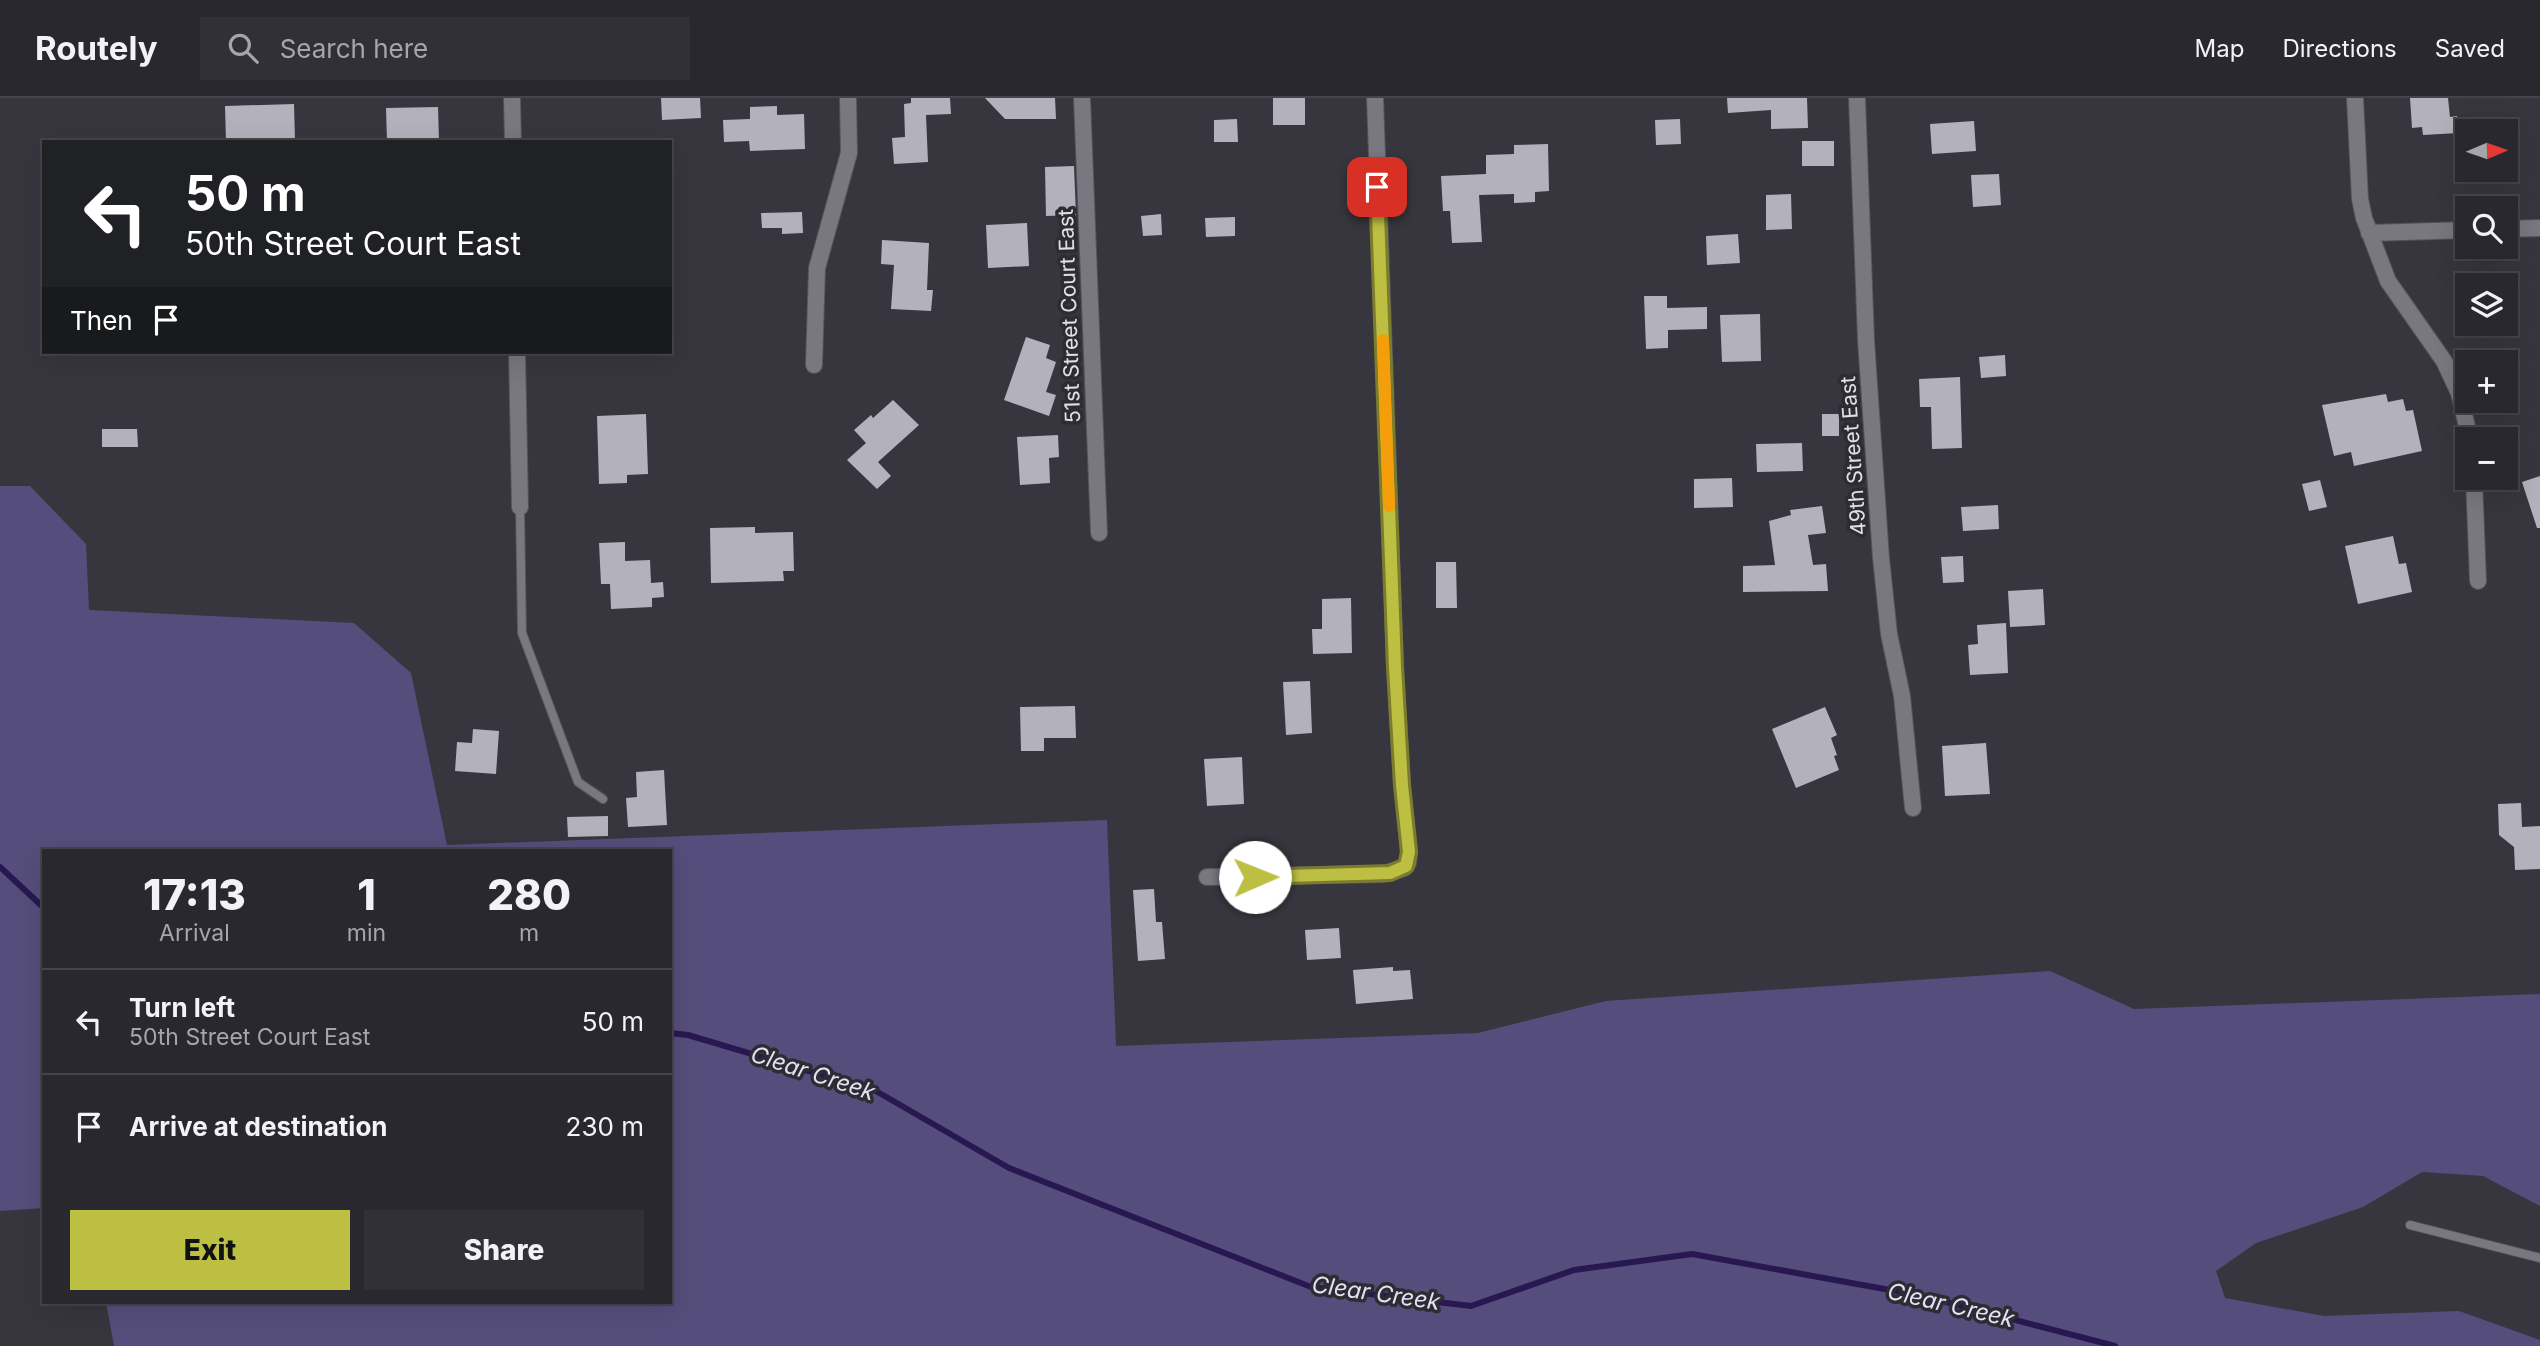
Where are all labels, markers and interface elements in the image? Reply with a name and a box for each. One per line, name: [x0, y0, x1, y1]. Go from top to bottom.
search box: [200, 17, 690, 80]
text: Routely: [35, 28, 158, 68]
icon: search: [224, 29, 262, 67]
text: Search here: [280, 33, 428, 64]
text: Map: [2195, 34, 2244, 63]
text: Directions: [2282, 34, 2397, 63]
text: Saved: [2435, 34, 2505, 63]
north arrow: [2455, 119, 2518, 182]
map controls: [2455, 119, 2518, 490]
pin: [1347, 157, 1407, 217]
text: 50 m: [185, 164, 306, 223]
icon: left: [70, 168, 161, 259]
icon: arrive: [1358, 168, 1396, 206]
button: search: [2455, 196, 2518, 259]
street label: 51st Street Court East: [1053, 208, 1085, 423]
text: 50th Street Court East: [185, 224, 521, 263]
button: layers: [2455, 273, 2518, 336]
icon: arrive: [147, 301, 185, 339]
text: Then: [70, 305, 133, 336]
button: +: [2455, 350, 2518, 413]
street label: 49th Street East: [1835, 375, 1871, 536]
button: −: [2455, 427, 2518, 490]
position arrow: [1218, 840, 1292, 914]
text: 17:13: [143, 869, 246, 920]
text: 1: [357, 869, 376, 920]
text: 280: [487, 869, 571, 920]
text: Arrival: [159, 919, 230, 947]
text: min: [347, 919, 386, 947]
text: m: [519, 919, 539, 947]
text: Turn left: [129, 992, 235, 1023]
icon: left: [70, 1003, 108, 1041]
text: 50 m: [582, 1006, 644, 1037]
text: 50th Street Court East: [129, 1023, 370, 1051]
water label: Clear Creek: [747, 1040, 879, 1106]
icon: arrive: [70, 1108, 108, 1146]
text: Arrive at destination: [129, 1111, 388, 1142]
text: 230 m: [566, 1111, 644, 1142]
button: Exit: [70, 1210, 350, 1290]
button: Share: [364, 1210, 644, 1290]
water label: Clear Creek: [1310, 1270, 1442, 1316]
water label: Clear Creek: [1885, 1277, 2017, 1333]

